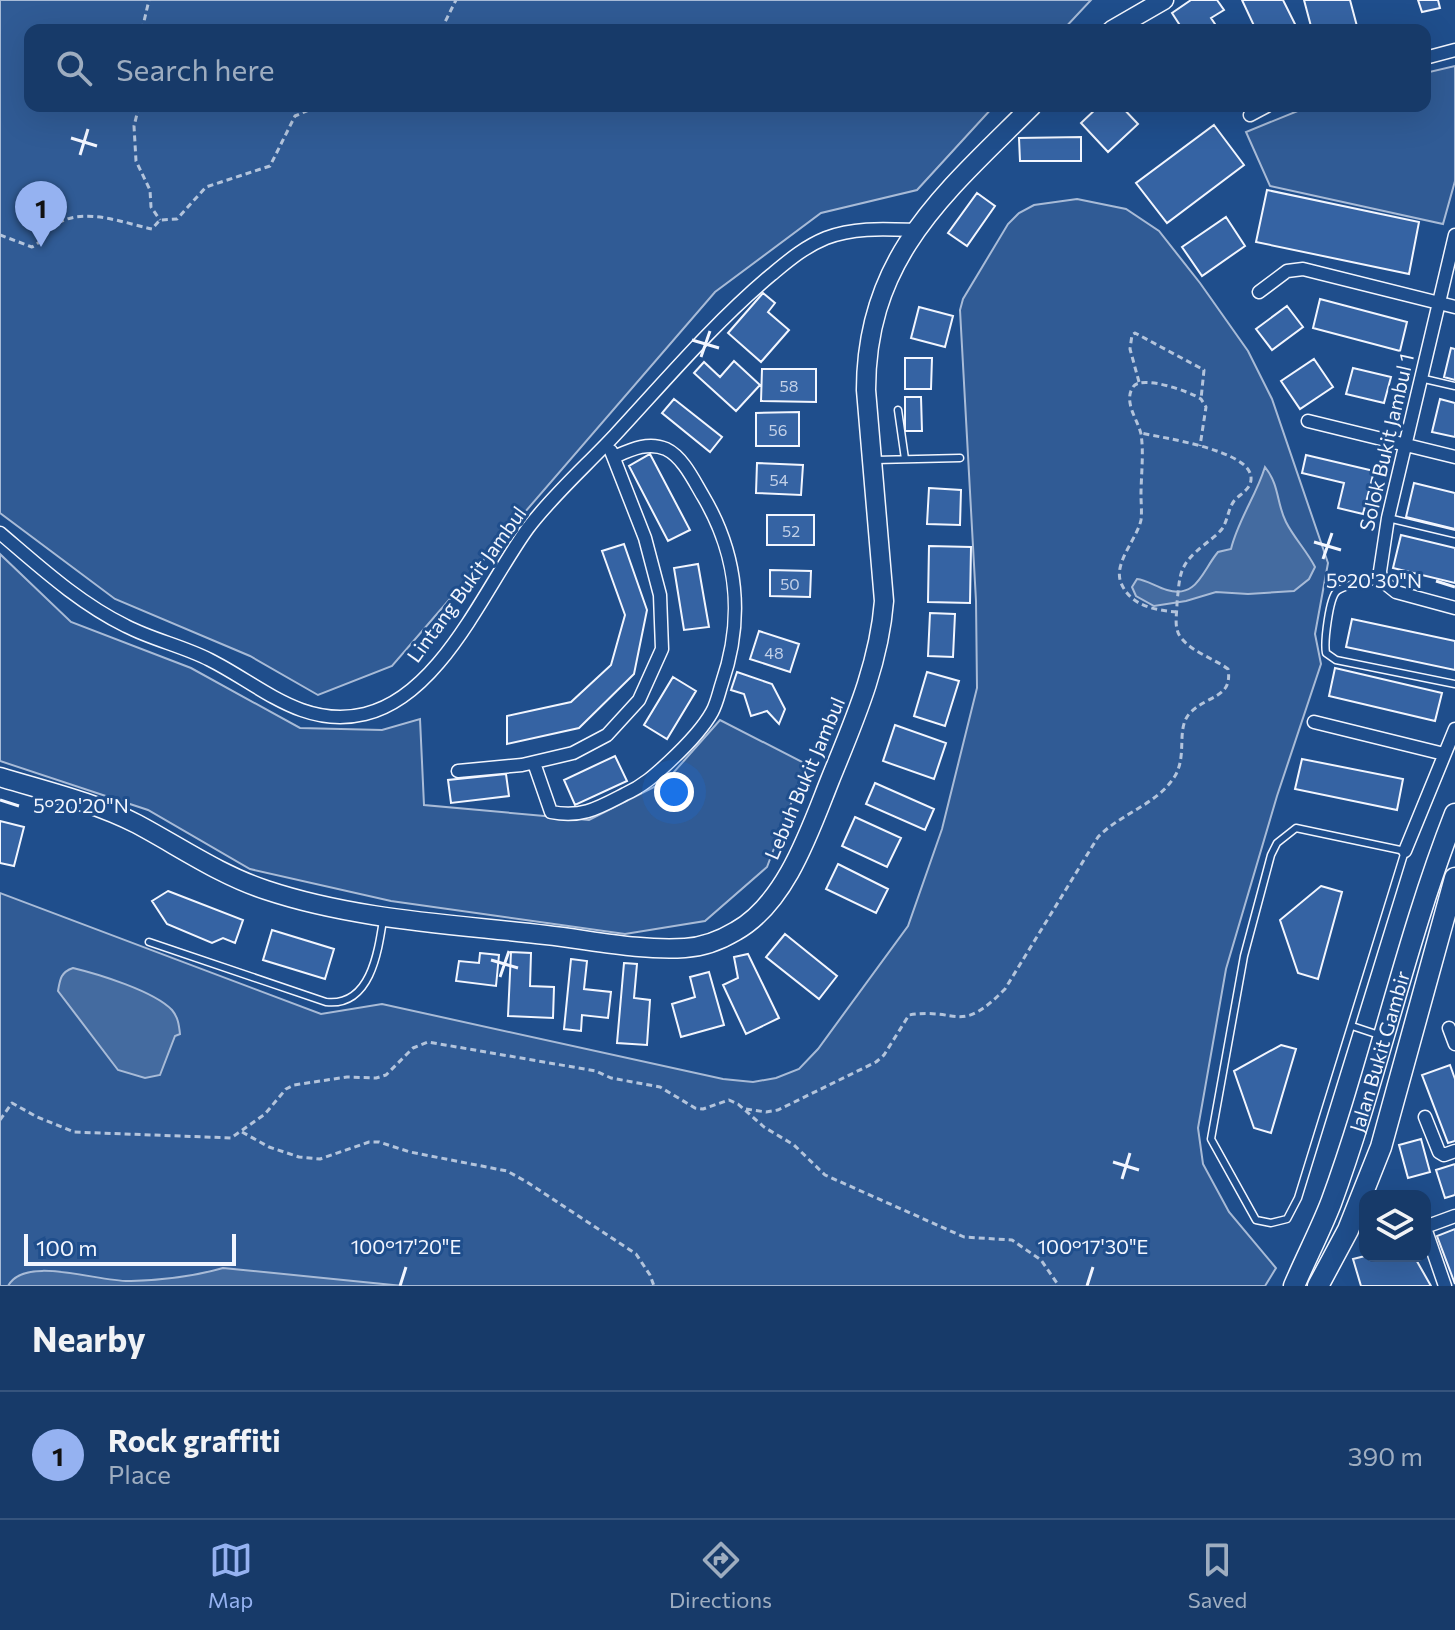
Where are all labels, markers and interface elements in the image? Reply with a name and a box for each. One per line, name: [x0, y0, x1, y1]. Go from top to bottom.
search box: [24, 24, 1431, 112]
icon: search: [52, 46, 96, 90]
text: Search here: [116, 50, 275, 87]
pin: 1: [15, 181, 67, 247]
street label: Solok Bukit Jambul 1: [1354, 351, 1418, 533]
house number: 58: [780, 376, 798, 395]
house number: 56: [769, 420, 787, 439]
house number: 54: [770, 470, 789, 489]
street label: Lintang Bukit Jambul: [401, 501, 531, 667]
house number: 52: [782, 521, 800, 540]
text: 5°20'30"N: [1326, 568, 1422, 592]
house number: 50: [780, 574, 800, 593]
house number: 48: [764, 643, 784, 662]
street label: Lebuh Bukit Jambul: [759, 693, 849, 863]
your location: [654, 772, 694, 812]
text: 5°20'20"N: [33, 793, 129, 817]
street label: Jalan Bukit Gambir: [1344, 968, 1414, 1135]
map controls: [1359, 1190, 1431, 1262]
button: layers: [1359, 1190, 1431, 1262]
scale bar: [24, 1230, 236, 1266]
text: 100 m: [36, 1234, 98, 1261]
text: 100°17'20"E: [351, 1234, 461, 1258]
text: 100°17'30"E: [1038, 1234, 1148, 1258]
text: Nearby: [32, 1317, 146, 1359]
text: Rock graffiti: [108, 1421, 281, 1458]
text: 1: [52, 1440, 64, 1471]
text: 390 m: [1348, 1440, 1423, 1471]
text: Place: [108, 1458, 171, 1489]
tab: Map: [208, 1538, 253, 1613]
tab: Directions: [669, 1538, 772, 1613]
tab: Saved: [1188, 1538, 1247, 1613]

